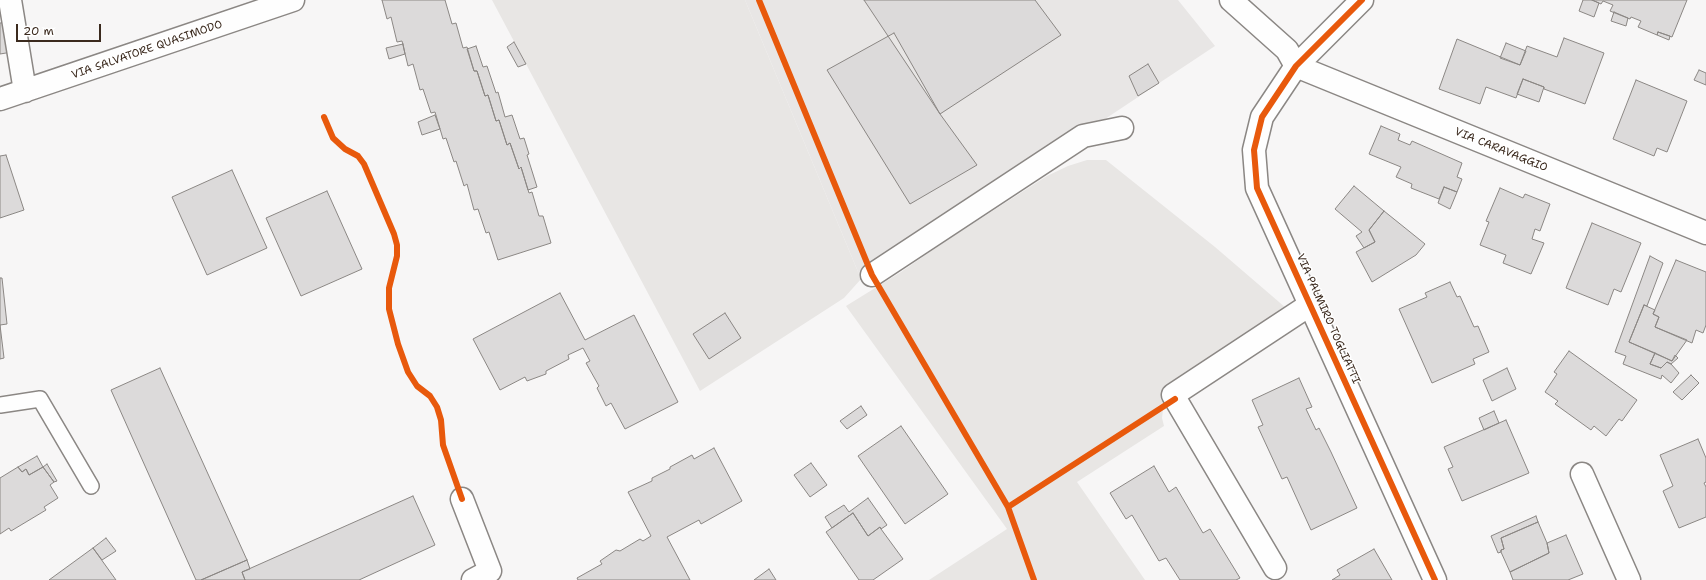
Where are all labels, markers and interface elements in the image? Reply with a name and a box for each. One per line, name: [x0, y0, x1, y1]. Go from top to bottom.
scale bar: [18, 16, 103, 42]
street label: VIA SALVATORE QUASIMODO: [70, 18, 224, 82]
text: 20 m: [23, 23, 54, 39]
street label: VIA CARAVAGGIO: [1453, 125, 1549, 175]
street label: VIA PALMIRO TOGLIATTI: [1293, 252, 1363, 386]

